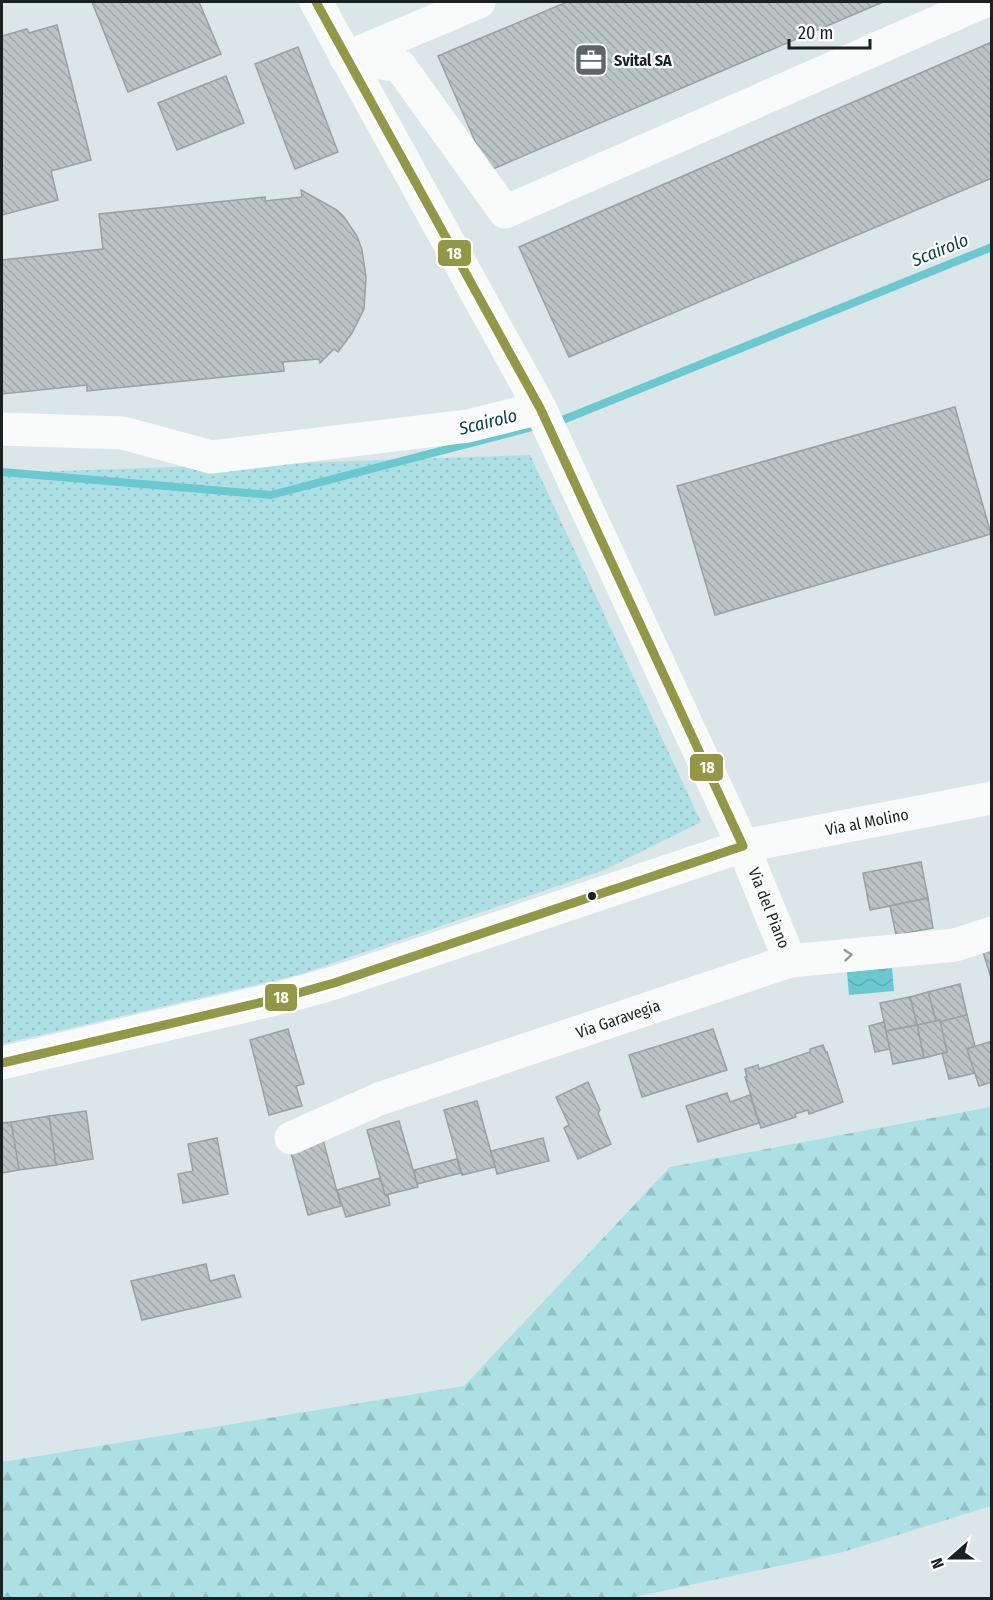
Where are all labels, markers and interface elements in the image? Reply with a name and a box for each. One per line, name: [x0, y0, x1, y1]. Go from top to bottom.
scale bar: [789, 12, 870, 50]
text: 20 m: [798, 22, 833, 44]
office icon: Svital SA: [573, 42, 609, 78]
place label: Svital SA: [614, 51, 672, 70]
water label: Scairolo: [907, 229, 972, 272]
line badge: 18: [437, 239, 472, 267]
text: 18: [446, 244, 462, 263]
water label: Scairolo: [456, 404, 519, 440]
line badge: 18: [689, 753, 724, 782]
text: 18: [699, 758, 715, 777]
street label: Via al Molino: [824, 805, 910, 839]
street label: Via del Piano: [744, 865, 794, 951]
unlabelled marker: [586, 890, 598, 902]
one-way arrow: [843, 949, 853, 962]
line badge: 18: [264, 983, 298, 1012]
text: 18: [273, 988, 289, 1007]
street label: Via Garavegia: [573, 996, 663, 1042]
north arrow: [921, 1528, 981, 1588]
text: N: [927, 1555, 948, 1571]

